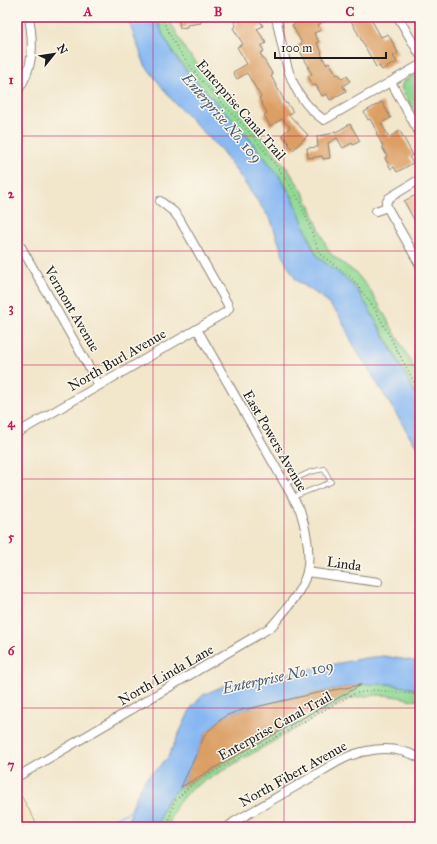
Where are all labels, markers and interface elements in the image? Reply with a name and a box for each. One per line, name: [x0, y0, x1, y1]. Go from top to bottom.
text: A: [83, 4, 93, 20]
text: B: [214, 4, 223, 20]
text: C: [346, 4, 355, 20]
north arrow: [34, 34, 74, 74]
scale bar: [275, 34, 386, 60]
text: 100 m: [281, 41, 312, 55]
text: N: [54, 42, 71, 57]
street label: Enterprise Canal Trail: [193, 56, 289, 164]
water label: Enterprise No. 109: [177, 69, 266, 167]
text: 1: [8, 72, 14, 88]
text: 2: [8, 186, 15, 202]
street label: Vermont Avenue: [40, 262, 103, 355]
text: 3: [8, 300, 14, 316]
street label: North Burl Avenue: [65, 325, 169, 395]
street label: East Powers Avenue: [239, 387, 311, 495]
text: 4: [7, 415, 15, 431]
text: 5: [8, 529, 15, 545]
street label: Linda: [326, 553, 362, 575]
street label: North Linda Lane: [115, 641, 217, 709]
text: 6: [8, 643, 16, 659]
water label: Enterprise No. 109: [220, 656, 336, 699]
street label: Enterprise Canal Trail: [215, 688, 335, 764]
street label: North Fibert Avenue: [236, 737, 350, 811]
text: 7: [8, 757, 15, 773]

